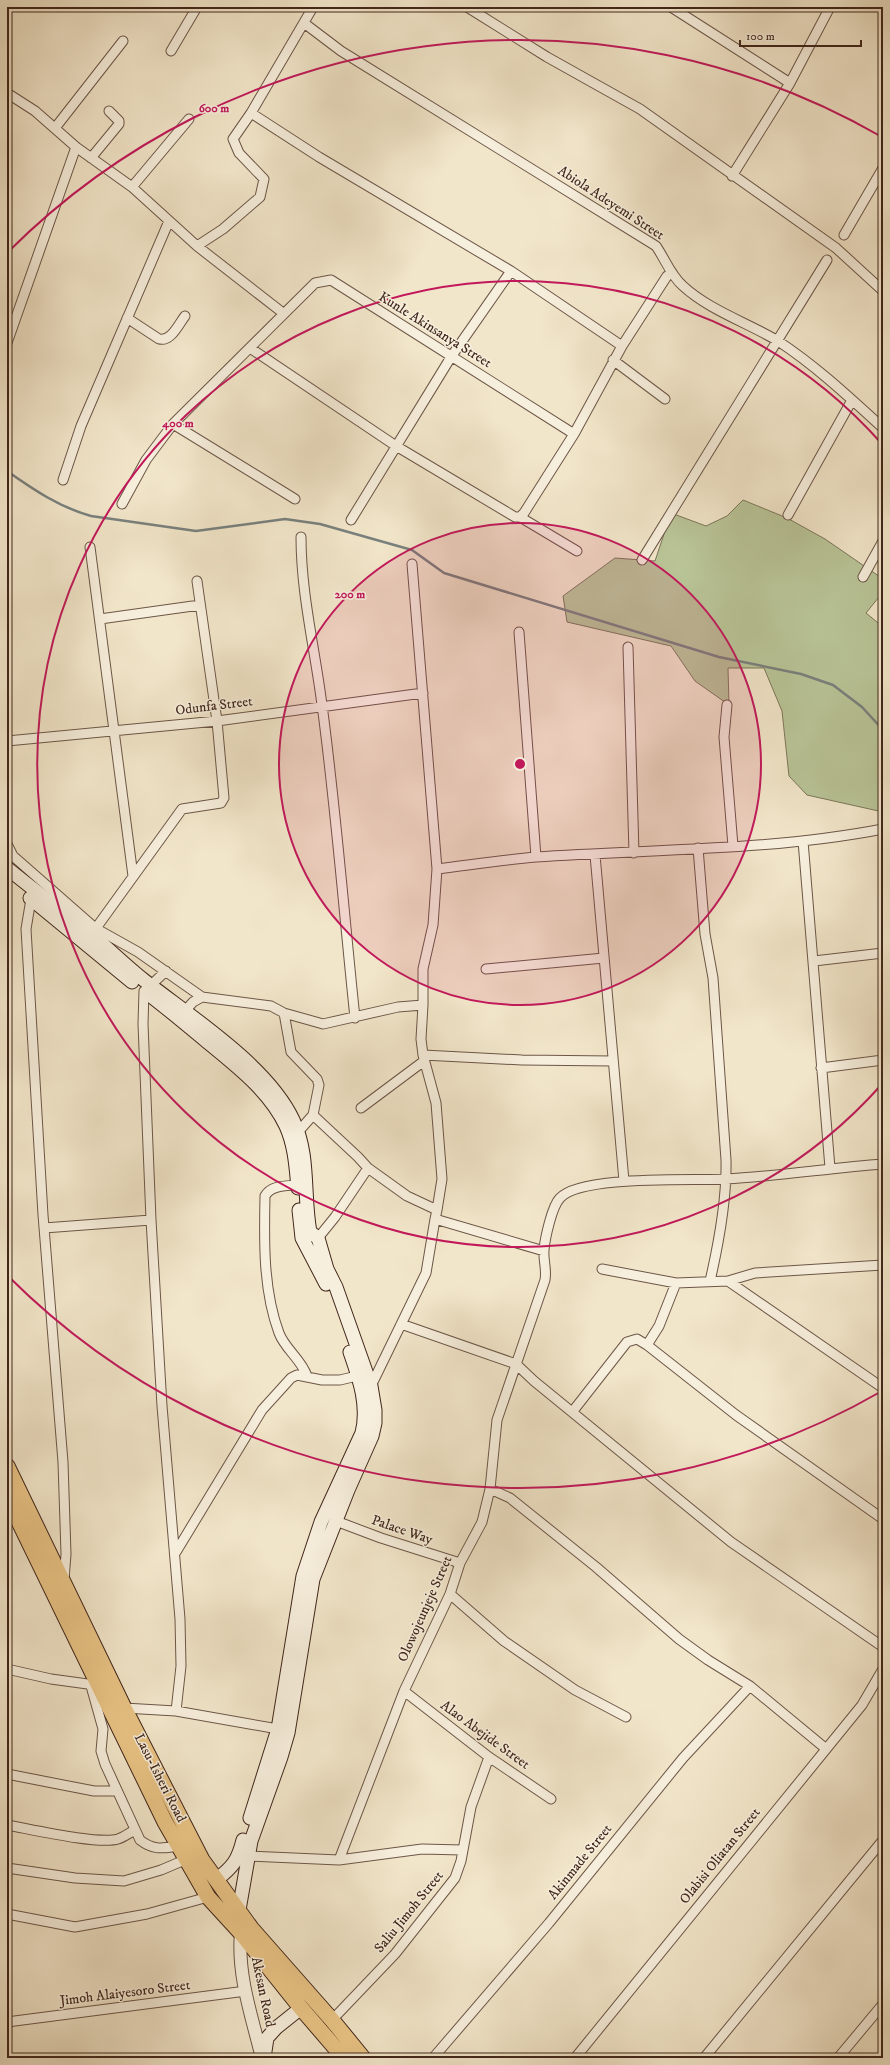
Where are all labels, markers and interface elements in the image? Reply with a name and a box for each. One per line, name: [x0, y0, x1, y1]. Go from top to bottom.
scale bar: [740, 22, 861, 48]
text: 100 m: [746, 29, 775, 44]
text: 600 m: [199, 101, 229, 116]
street label: Abiola Adeyemi Street: [554, 162, 668, 244]
street label: Kunle Akinsanya Street: [375, 288, 495, 372]
text: 400 m: [161, 416, 194, 431]
text: 200 m: [335, 587, 365, 602]
street label: Odunfa Street: [174, 692, 254, 720]
centre of rings: [513, 757, 527, 771]
street label: Palace Way: [369, 1511, 435, 1549]
street label: Olowojeunjeje Street: [394, 1553, 457, 1665]
street label: Alao Abejide Street: [437, 1697, 534, 1774]
street label: Lasu-Isheri Road: [130, 1730, 190, 1826]
street label: Olabisi Oliatan Street: [676, 1804, 765, 1908]
street label: Akinmade Street: [544, 1820, 616, 1903]
street label: Saliu Jimoh Street: [370, 1867, 448, 1957]
street label: Akesan Road: [247, 1955, 279, 2029]
street label: Jimoh Alaiyesoro Street: [57, 1976, 192, 2010]

